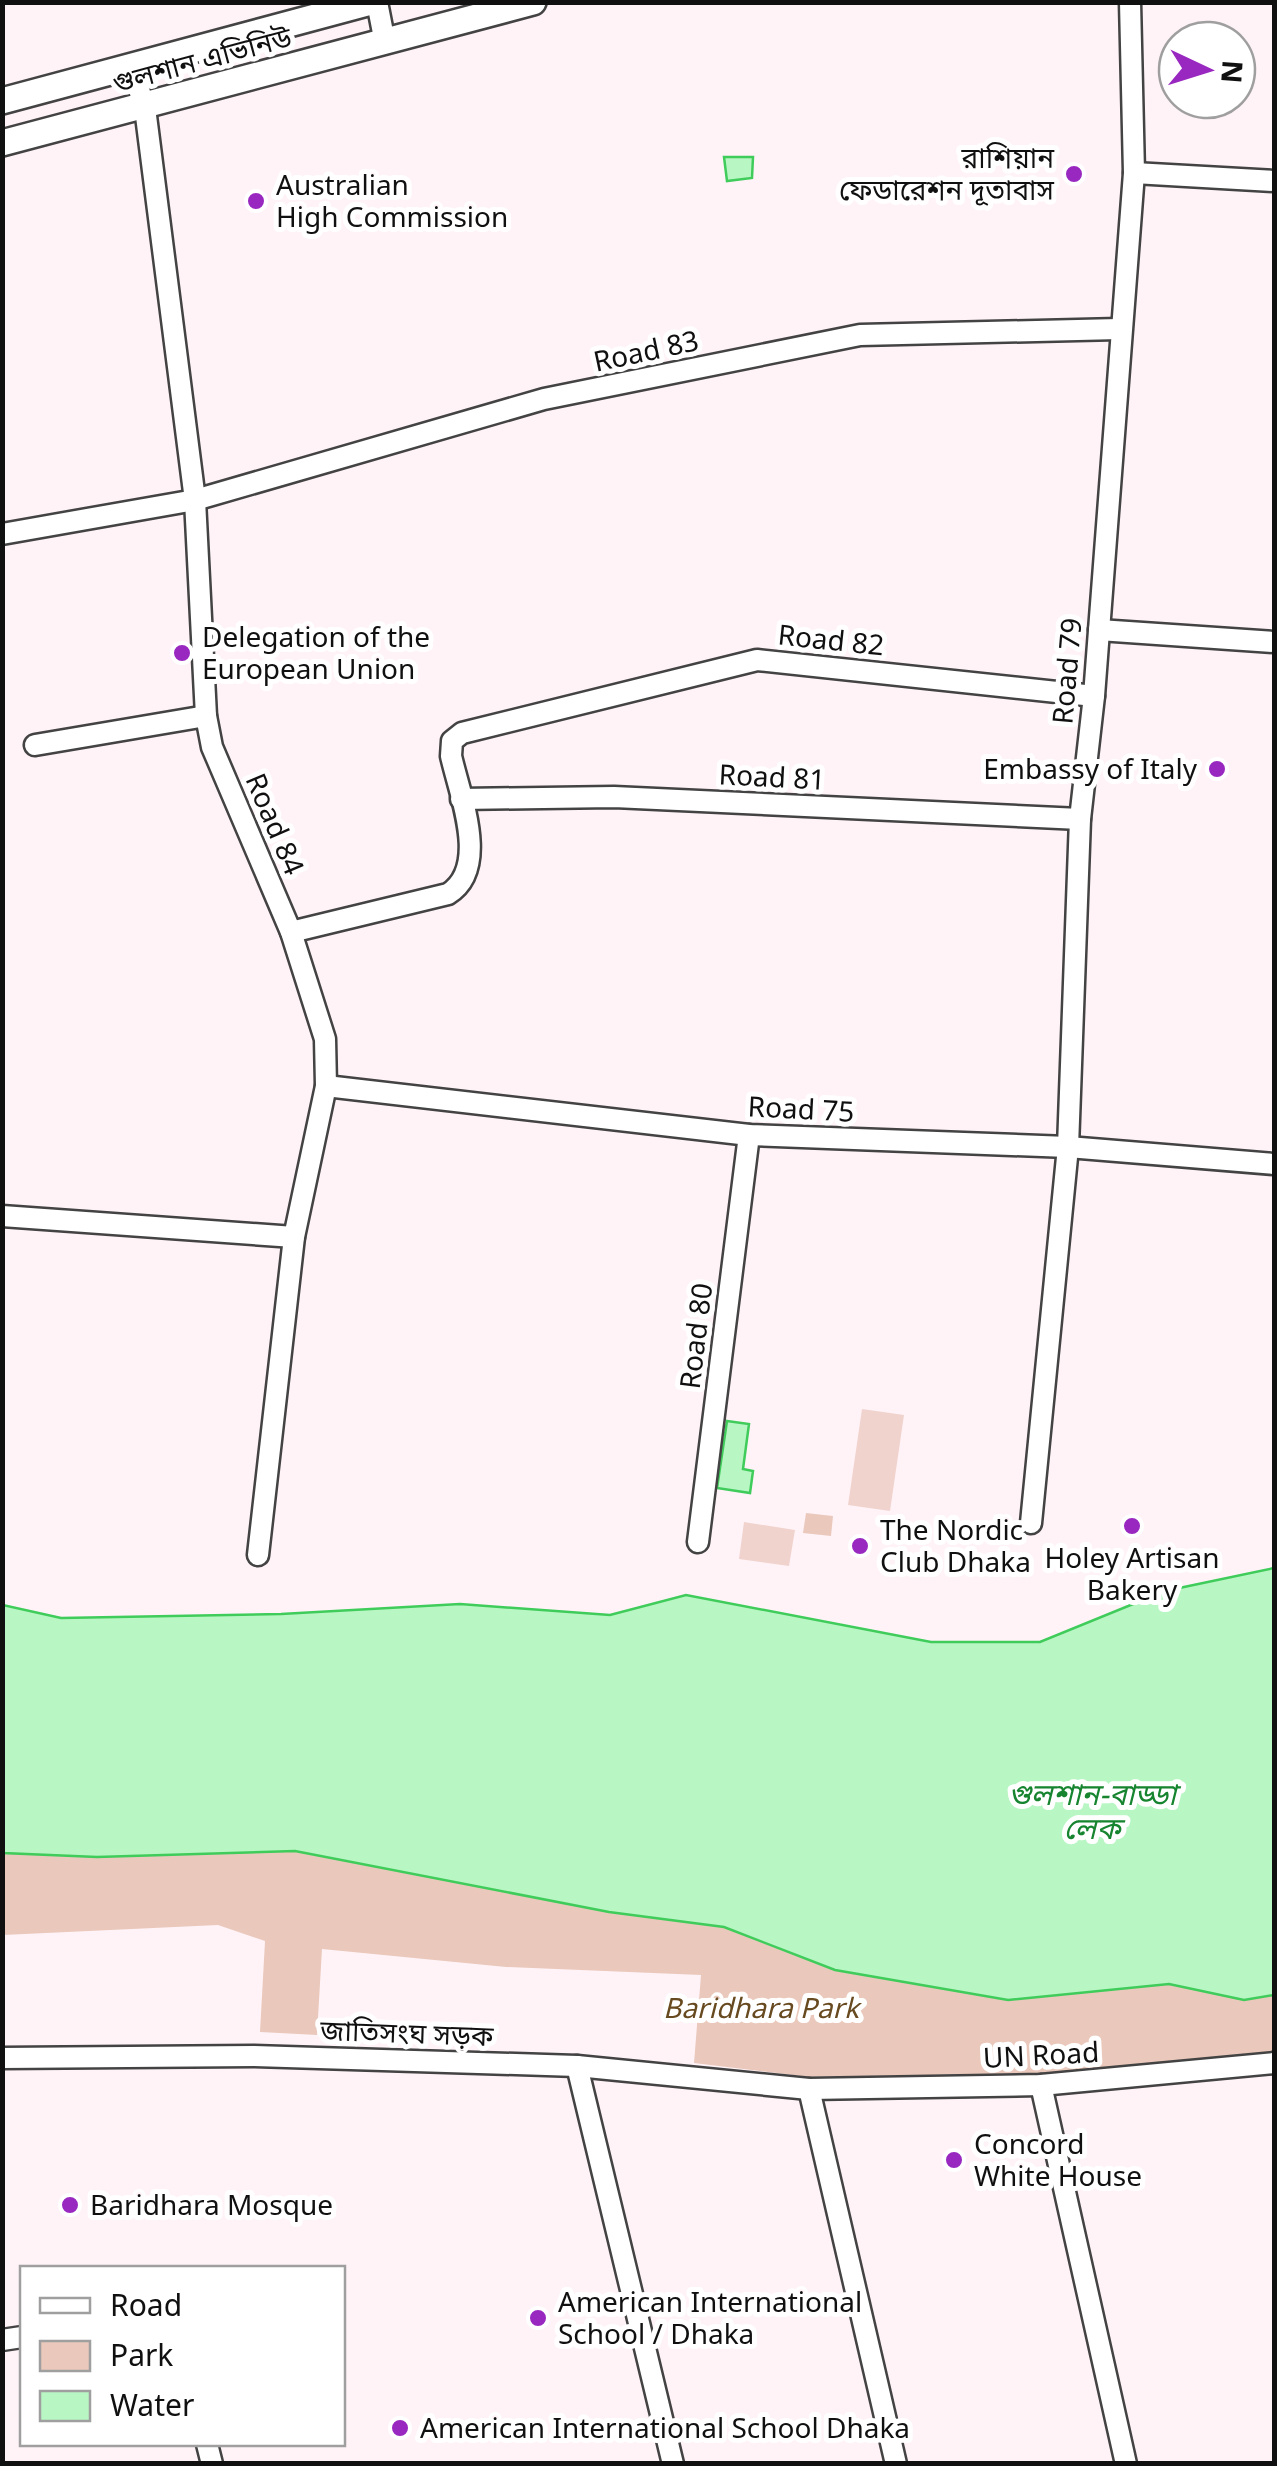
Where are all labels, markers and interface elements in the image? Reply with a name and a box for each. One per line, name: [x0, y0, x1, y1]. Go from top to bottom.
street label: গুলশান এভিনিউ: [109, 20, 297, 104]
north arrow: [1157, 20, 1257, 120]
text: N: [1210, 59, 1249, 84]
place label: রাশিয়ান ফেডারেশন দূতাবাস: [839, 142, 1055, 211]
marker: রাশিয়ান ফেডারেশন দূতাবাস: [1063, 163, 1085, 185]
place label: Australian High Commission: [276, 169, 508, 238]
marker: Australian High Commission: [245, 190, 267, 212]
street label: Road 83: [591, 324, 703, 383]
street label: Road 79: [1046, 617, 1093, 726]
street label: Road 82: [776, 619, 886, 666]
place label: Delegation of the European Union: [202, 621, 430, 690]
marker: Delegation of the European Union: [171, 642, 193, 664]
place label: Embassy of Italy: [983, 753, 1198, 790]
street label: Road 81: [718, 758, 826, 801]
marker: Embassy of Italy: [1206, 758, 1228, 780]
street label: Road 84: [235, 769, 311, 881]
street label: Road 75: [747, 1090, 855, 1133]
street label: Road 80: [674, 1281, 723, 1391]
place label: The Nordic Club Dhaka: [880, 1514, 1031, 1583]
marker: Holey Artisan Bakery: [1121, 1515, 1143, 1537]
marker: The Nordic Club Dhaka: [849, 1535, 871, 1557]
place label: Holey Artisan Bakery: [1045, 1542, 1219, 1611]
water label: গুলশান-বাড্ডা লেক: [1008, 1777, 1181, 1851]
park label: Baridhara Park: [663, 1992, 863, 2029]
street label: জাতিসংঘ সড়ক: [319, 2014, 494, 2057]
street label: UN Road: [982, 2036, 1100, 2079]
place label: Concord White House: [974, 2128, 1142, 2197]
marker: Concord White House: [943, 2149, 965, 2171]
place label: Baridhara Mosque: [90, 2189, 333, 2226]
marker: Baridhara Mosque: [59, 2194, 81, 2216]
legend: [20, 2266, 345, 2446]
place label: American International School / Dhaka: [558, 2286, 862, 2355]
text: Road: [110, 2288, 182, 2328]
marker: American International School / Dhaka: [527, 2307, 549, 2329]
text: Park: [110, 2338, 173, 2378]
text: Water: [110, 2388, 194, 2428]
place label: American International School Dhaka: [420, 2412, 910, 2449]
marker: American International School Dhaka: [389, 2417, 411, 2439]

